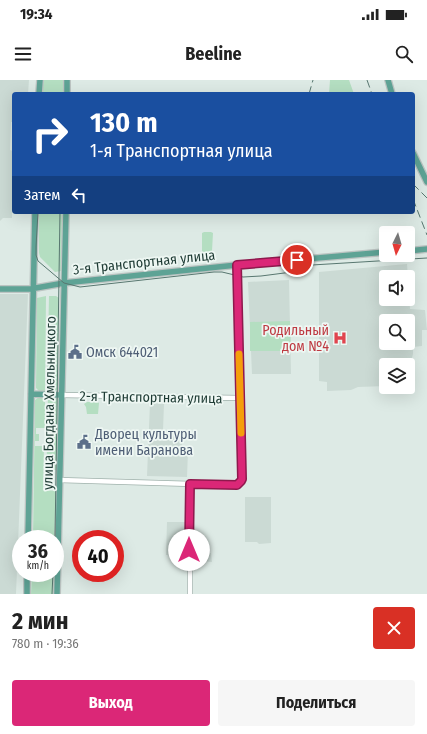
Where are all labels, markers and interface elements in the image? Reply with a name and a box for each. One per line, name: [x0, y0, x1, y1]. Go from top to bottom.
text: 19:34: [20, 5, 53, 23]
icon: menu: [12, 43, 34, 65]
text: Beeline: [185, 43, 242, 65]
icon: search: [393, 43, 415, 65]
text: 130 m: [90, 106, 158, 139]
icon: right: [24, 108, 76, 160]
text: 1-я Транспортная улица: [90, 140, 273, 162]
icon: left: [68, 184, 90, 206]
text: Затем: [24, 186, 60, 204]
north arrow: [379, 226, 415, 262]
map controls: [379, 226, 415, 394]
pin: [280, 243, 314, 277]
street label: 3-я Транспортная улица: [72, 247, 216, 278]
icon: arrive: [286, 249, 308, 271]
button: sound: [379, 270, 415, 306]
button: search: [379, 314, 415, 350]
street label: улица Богдана Хмельницкого: [39, 316, 60, 490]
place label: Родильный дом №4: [262, 322, 329, 355]
hospital icon: Родильный дом №4: [332, 330, 348, 346]
public building icon: Омск 644021: [67, 344, 83, 360]
place label: Омск 644021: [86, 344, 158, 361]
button: layers: [379, 358, 415, 394]
street label: 2-я Транспортная улица: [79, 388, 223, 407]
place label: Дворец культуры имени Баранова: [94, 426, 197, 459]
public building icon: Дворец культуры имени Баранова: [76, 434, 92, 450]
position arrow: [168, 529, 210, 571]
speed limit sign: 40: [72, 530, 124, 582]
text: 36: [28, 539, 48, 563]
text: km/h: [27, 560, 49, 572]
text: 2 мин: [12, 607, 68, 635]
button: close: [373, 607, 415, 649]
text: 780 m · 19:36: [12, 636, 79, 651]
button: Выход: [12, 680, 210, 726]
button: Поделиться: [218, 680, 415, 726]

